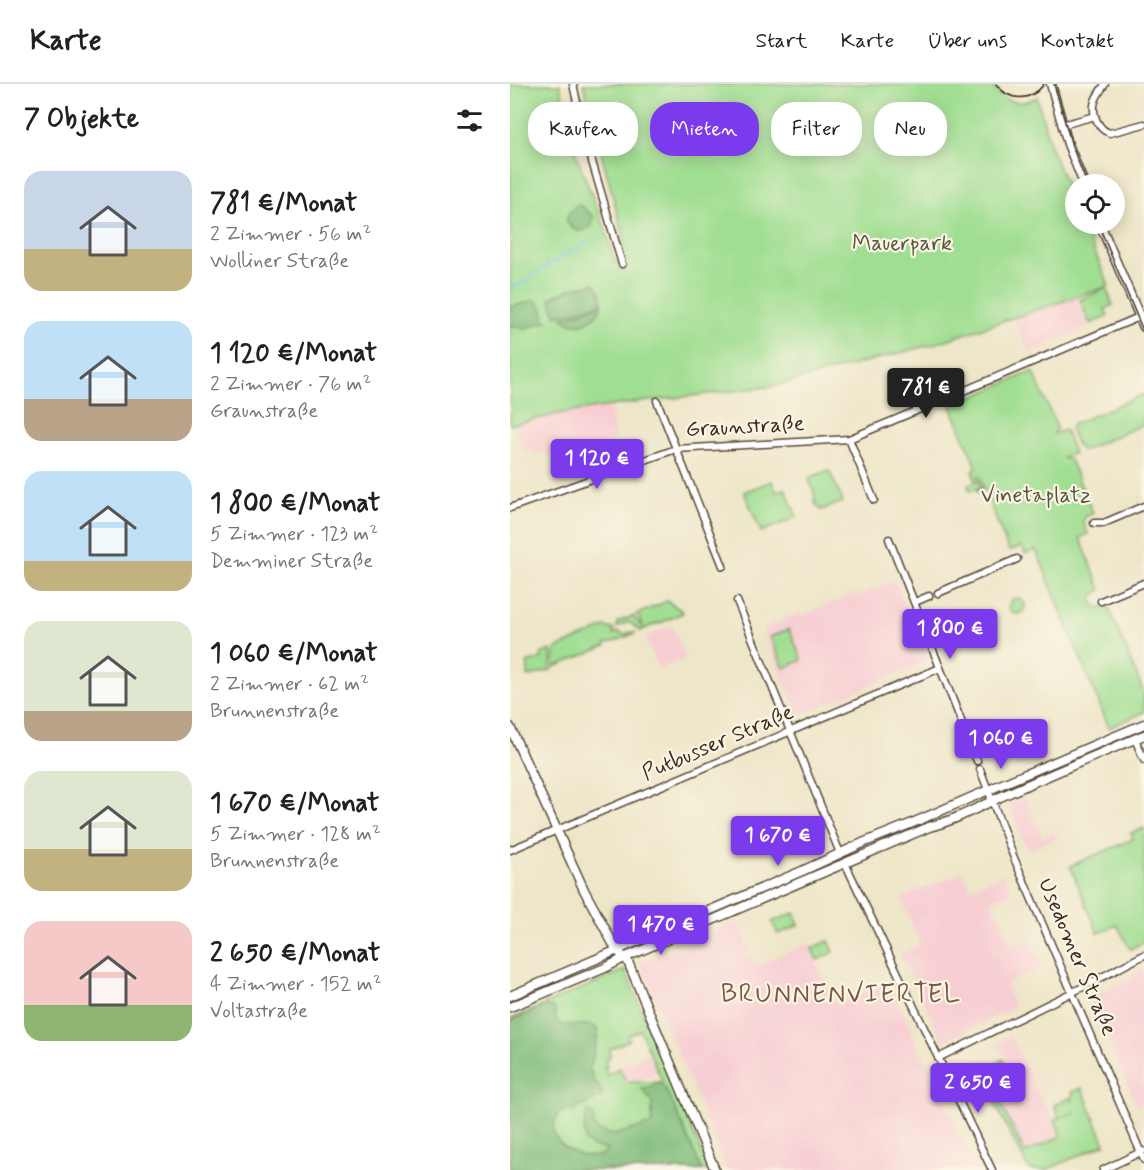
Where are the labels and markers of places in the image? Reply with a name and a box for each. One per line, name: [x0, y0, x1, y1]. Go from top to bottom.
pin: 781 €: [884, 368, 968, 419]
pin: 1 120 €: [542, 439, 652, 490]
pin: 1 800 €: [895, 609, 1005, 660]
pin: 1 060 €: [946, 719, 1056, 770]
pin: 1 670 €: [723, 816, 833, 867]
pin: 1 470 €: [606, 905, 716, 956]
pin: 2 650 €: [923, 1063, 1033, 1114]

